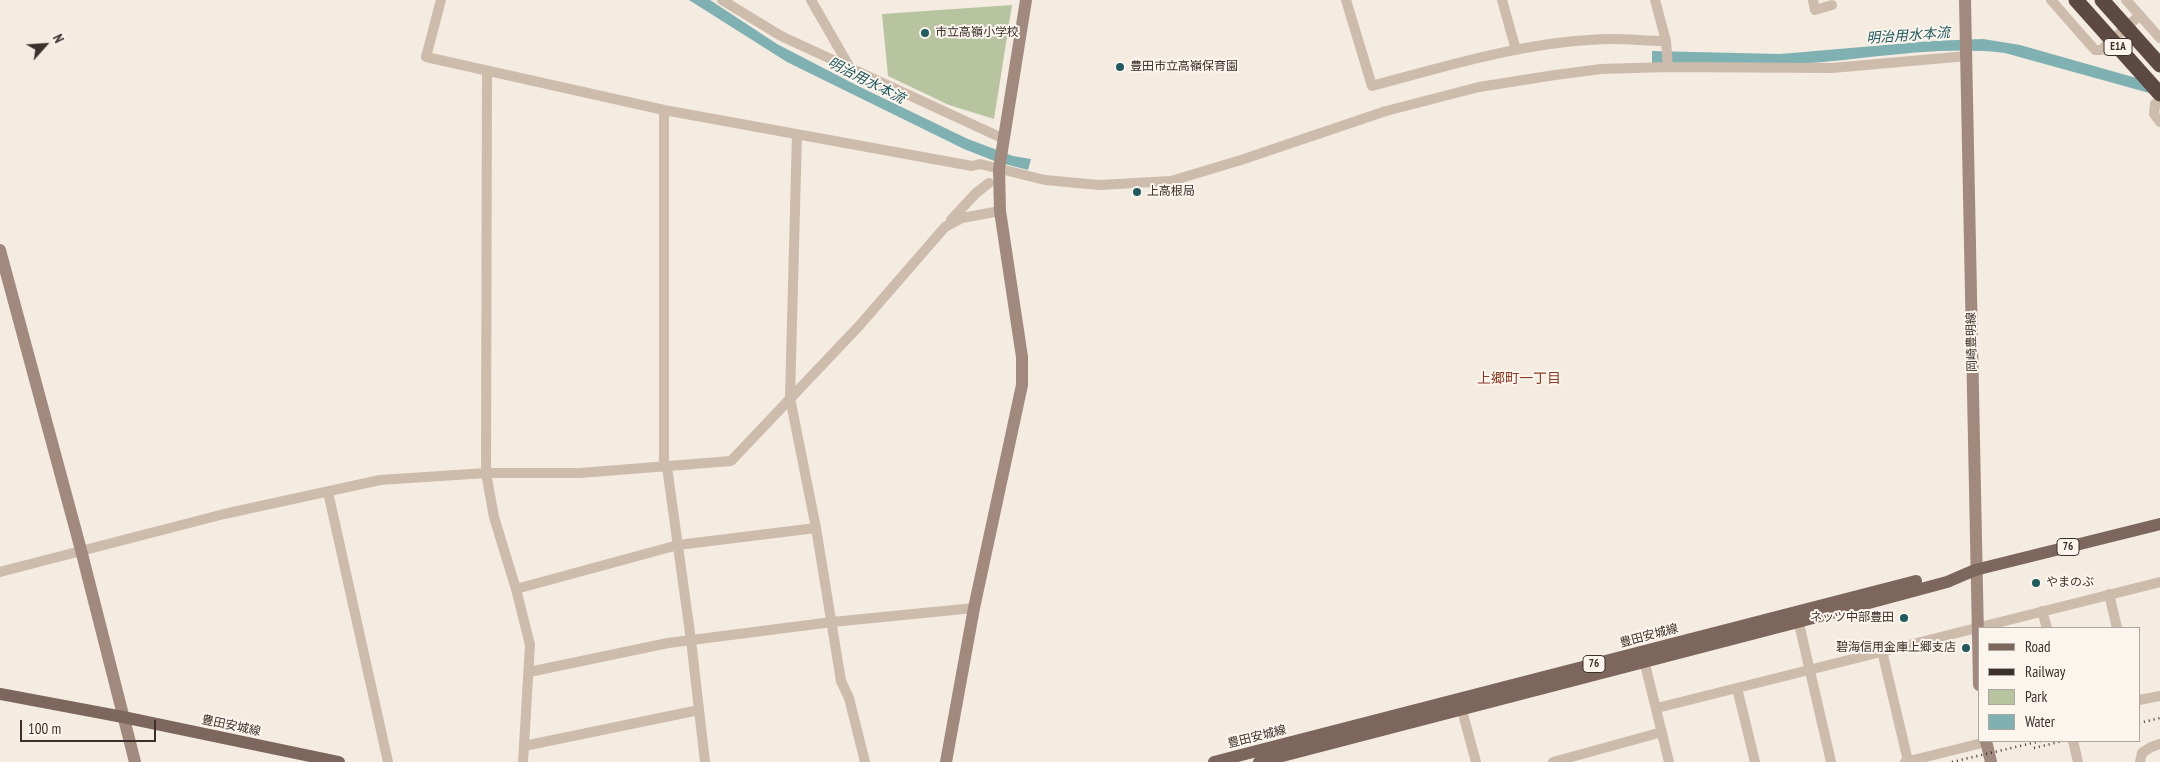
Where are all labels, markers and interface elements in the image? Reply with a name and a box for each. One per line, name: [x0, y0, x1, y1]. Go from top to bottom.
north arrow: [20, 20, 70, 70]
water label: 明治用水本流: [1866, 25, 1950, 47]
place label: 市立高嶺小学校: [935, 26, 1019, 40]
marker: 市立高嶺小学校: [919, 27, 931, 39]
text: N: [49, 31, 68, 46]
road number: E1A: [2104, 38, 2132, 56]
water label: 明治用水本流: [825, 54, 907, 108]
place label: 豊田市立高嶺保育園: [1130, 60, 1238, 74]
marker: 豊田市立高嶺保育園: [1114, 61, 1126, 73]
place label: 上高根局: [1147, 185, 1195, 199]
marker: 上高根局: [1131, 186, 1143, 198]
street label: 岡崎豊明線: [1964, 312, 1980, 372]
district label: 上郷町一丁目: [1477, 371, 1561, 387]
road number: 76: [2057, 538, 2079, 556]
place label: やまのぶ: [2046, 576, 2094, 590]
marker: やまのぶ: [2030, 577, 2042, 589]
place label: ネッツ中部豊田: [1810, 611, 1894, 625]
marker: ネッツ中部豊田: [1898, 612, 1910, 624]
street label: 豊田安城線: [1618, 621, 1680, 651]
legend: [1978, 627, 2140, 742]
text: Road: [2025, 637, 2051, 656]
place label: 碧海信用金庫上郷支店: [1836, 641, 1956, 655]
marker: 碧海信用金庫上郷支店: [1960, 642, 1972, 654]
road number: 76: [1583, 656, 1605, 672]
text: Railway: [2025, 662, 2065, 681]
text: Park: [2025, 687, 2047, 706]
scale bar: [22, 710, 159, 742]
text: Water: [2025, 712, 2055, 731]
street label: 豊田安城線: [200, 713, 262, 739]
text: 100 m: [28, 719, 61, 738]
street label: 豊田安城線: [1226, 723, 1288, 751]

